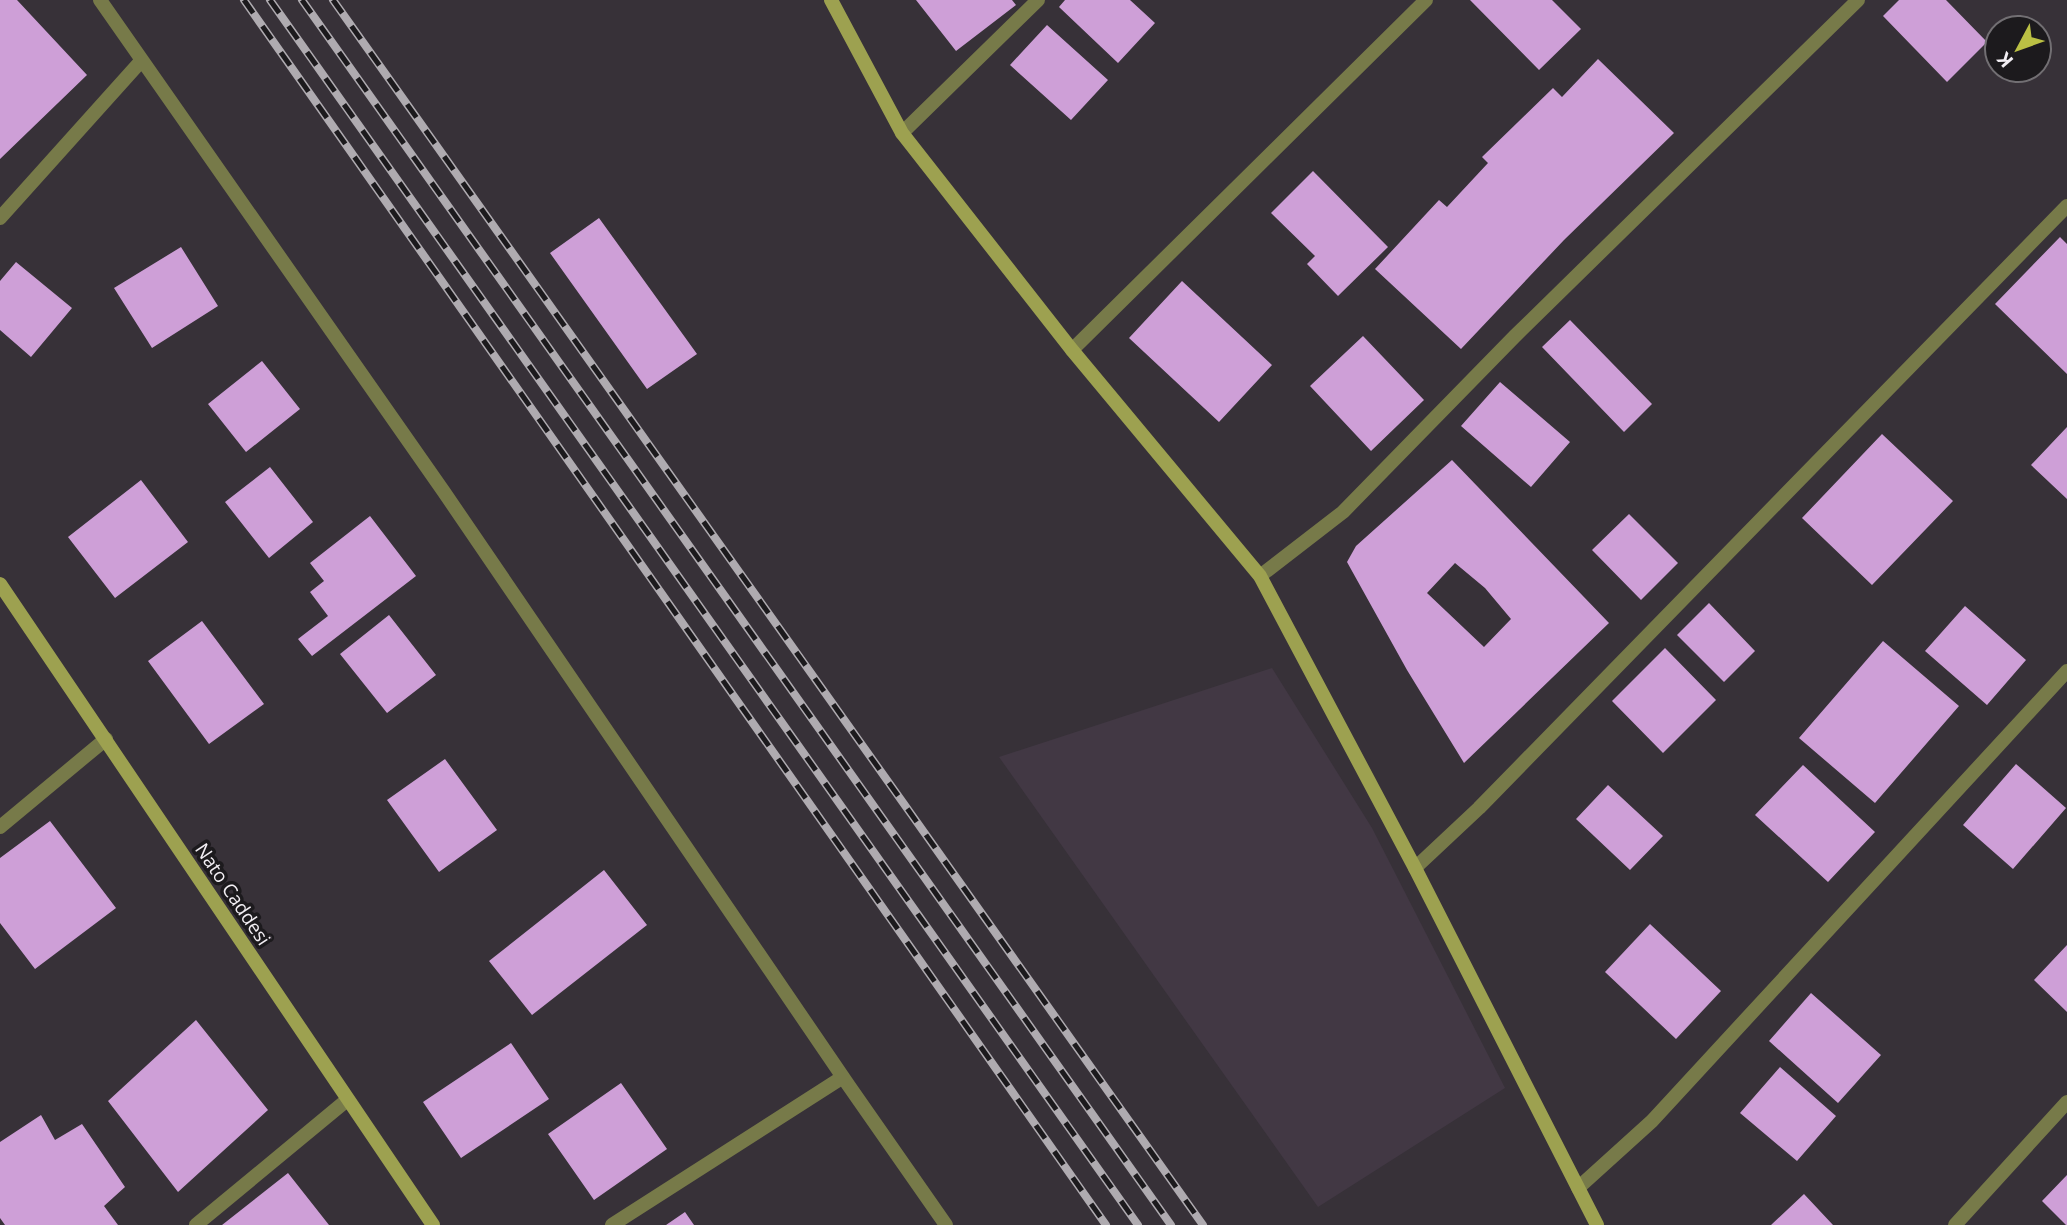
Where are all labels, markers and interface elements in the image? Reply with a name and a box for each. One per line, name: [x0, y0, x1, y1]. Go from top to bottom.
north arrow: [1983, 14, 2053, 84]
text: K: [1991, 47, 2019, 73]
street label: Nato Caddesi: [189, 838, 277, 950]

